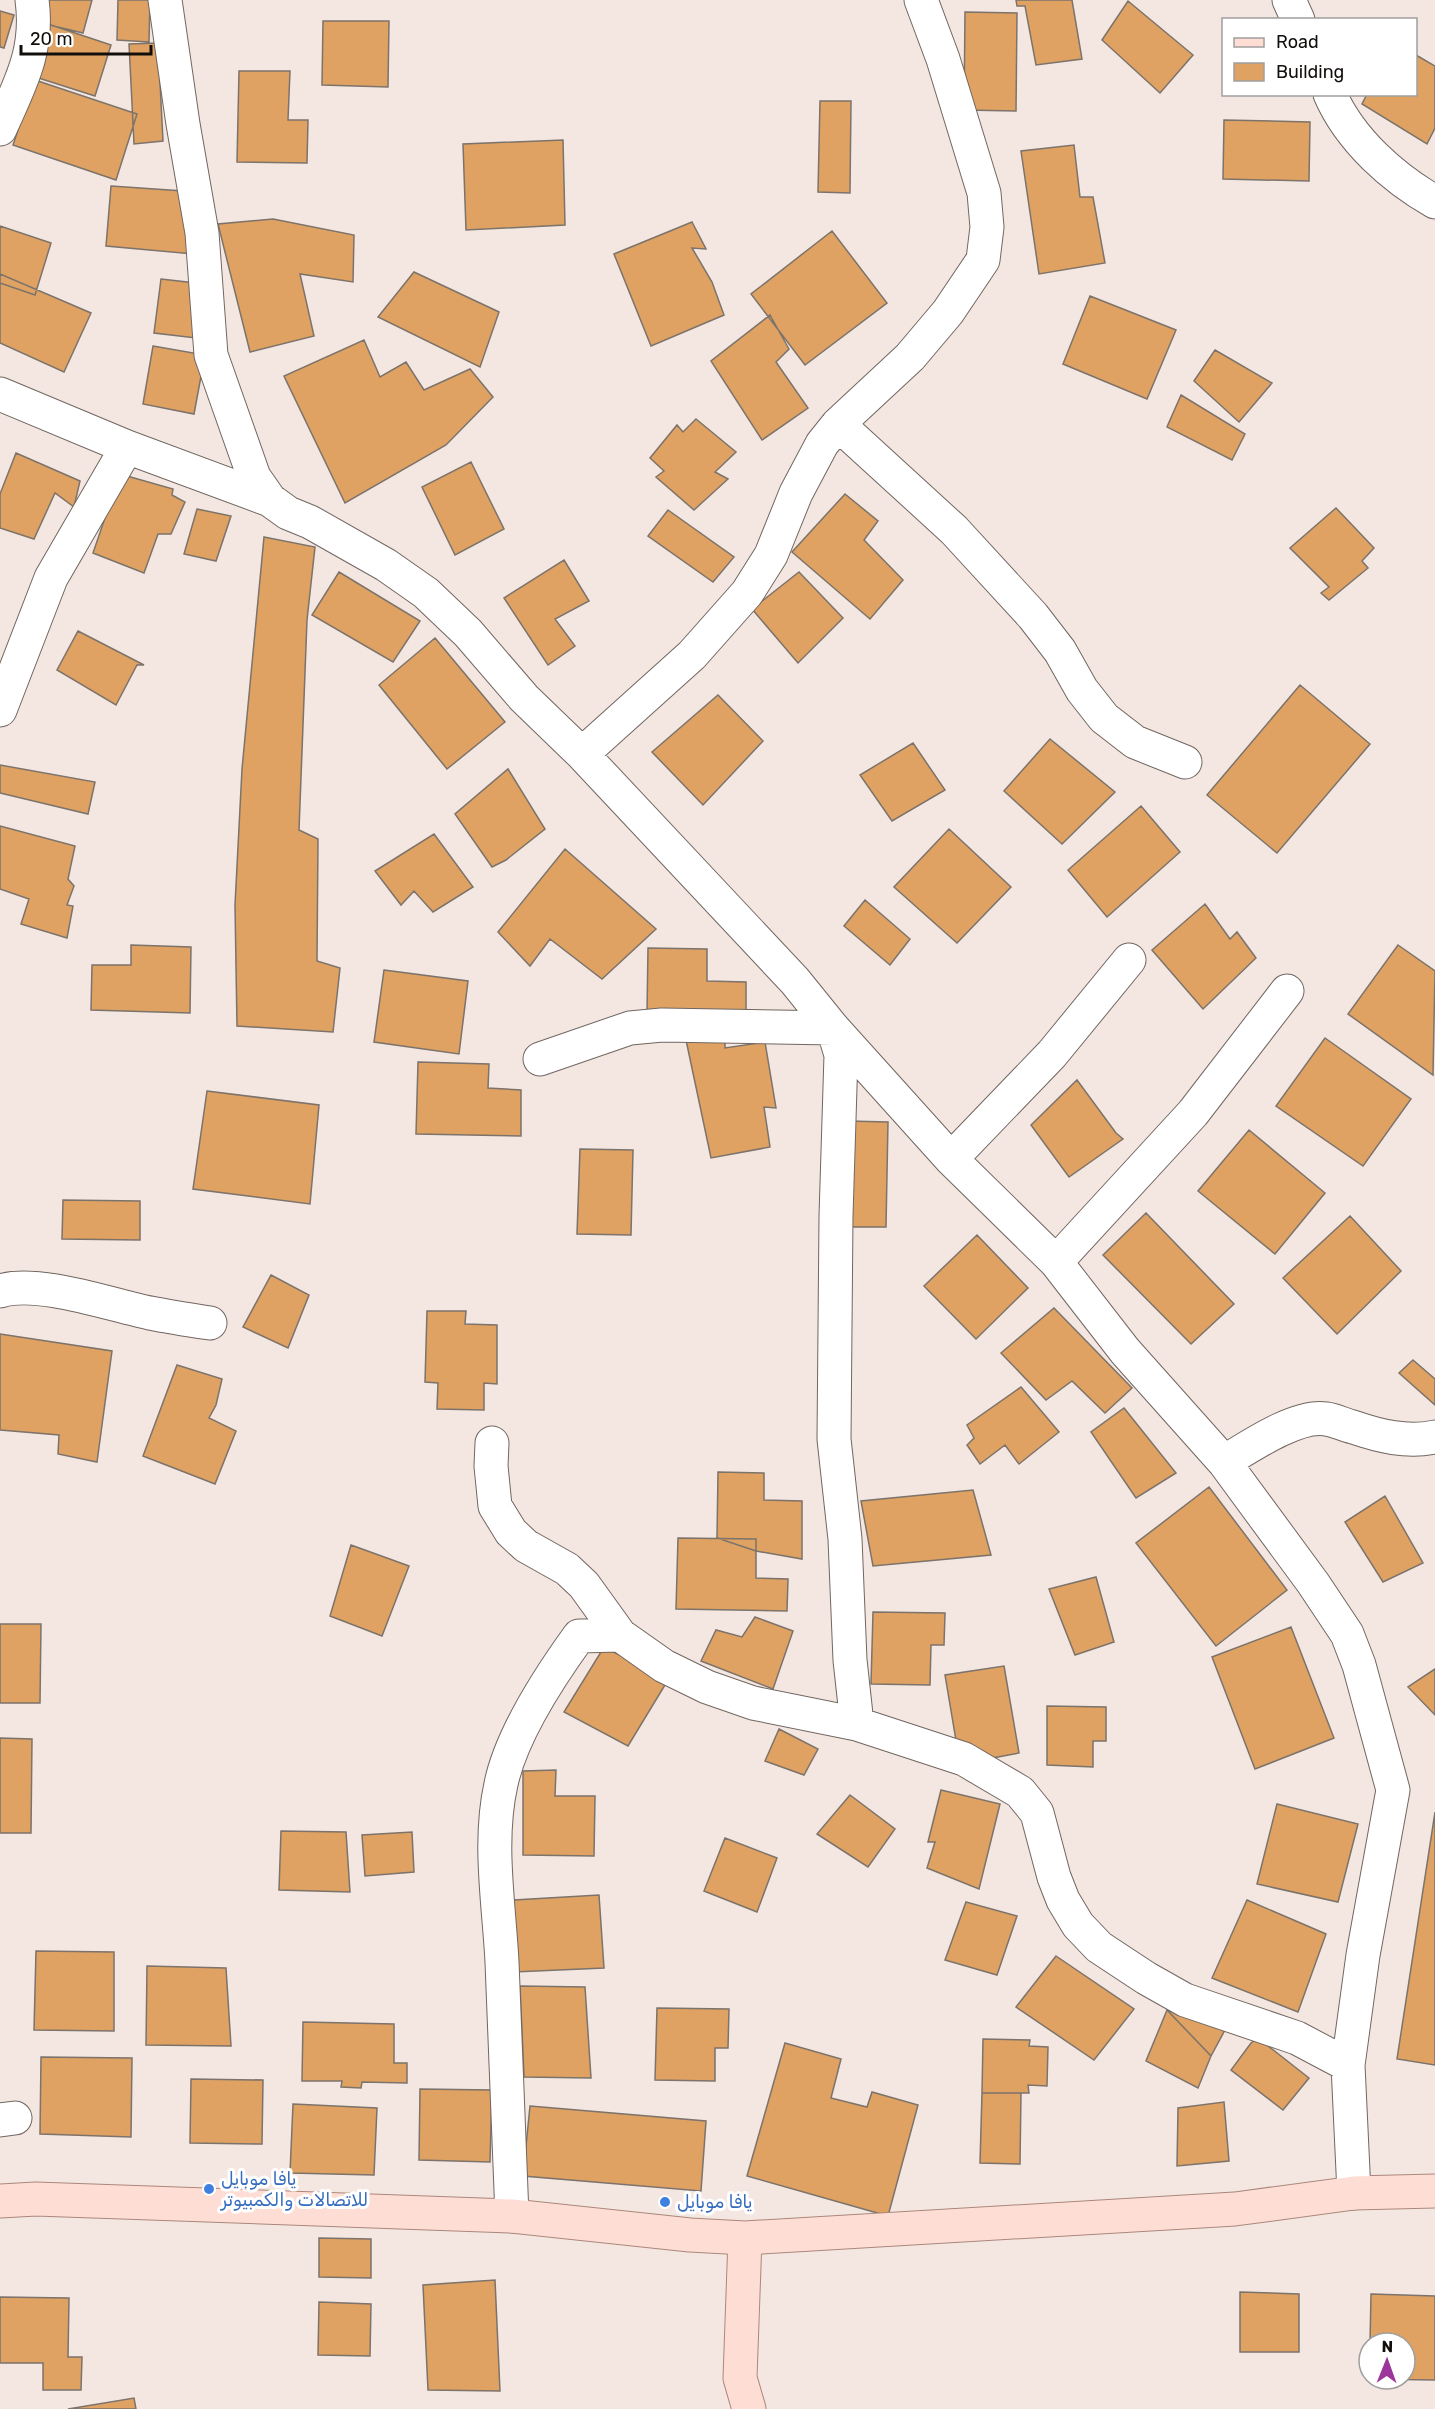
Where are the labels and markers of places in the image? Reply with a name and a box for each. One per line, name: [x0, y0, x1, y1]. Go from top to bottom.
place label: يافا موبايل للاتصالات والكمبيوتر: [220, 2168, 368, 2211]
marker: يافا موبايل للاتصالات والكمبيوتر: [202, 2182, 216, 2196]
place label: يافا موبايل: [677, 2191, 753, 2213]
marker: يافا موبايل: [658, 2195, 672, 2209]

